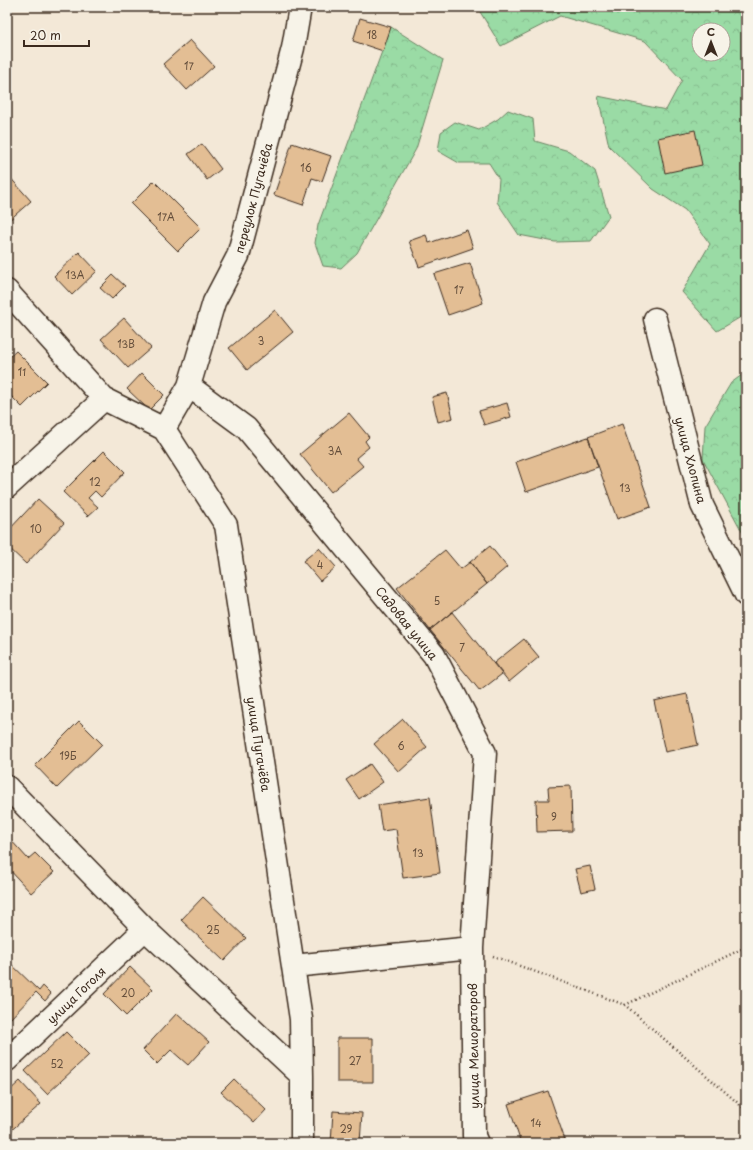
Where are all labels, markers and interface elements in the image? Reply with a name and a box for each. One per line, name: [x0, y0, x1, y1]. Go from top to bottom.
scale bar: [24, 22, 89, 48]
north arrow: [691, 22, 731, 62]
text: С: [707, 23, 715, 40]
text: 20 m: [30, 26, 61, 44]
house number: 18: [367, 27, 377, 42]
house number: 17: [184, 58, 195, 73]
street label: переулок Пугачёва: [230, 140, 277, 255]
house number: 16: [300, 160, 312, 175]
house number: 17А: [157, 209, 175, 224]
house number: 13А: [66, 267, 85, 282]
house number: 17: [454, 282, 465, 297]
house number: 3: [258, 333, 264, 348]
house number: 13В: [117, 336, 135, 351]
house number: 11: [18, 364, 26, 379]
street label: улица Хлопина: [671, 415, 711, 506]
house number: 3А: [328, 443, 342, 458]
house number: 12: [89, 474, 101, 489]
house number: 13: [619, 480, 631, 495]
house number: 10: [30, 521, 42, 536]
house number: 4: [317, 557, 324, 572]
street label: Садовая улица: [372, 582, 443, 664]
house number: 5: [434, 593, 440, 608]
house number: 7: [459, 640, 465, 655]
street label: улица Пугачёва: [243, 695, 275, 793]
house number: 6: [397, 738, 405, 753]
house number: 19Б: [60, 748, 77, 763]
house number: 9: [551, 809, 557, 824]
house number: 13: [412, 845, 424, 860]
house number: 25: [206, 922, 220, 937]
street label: улица Гоголя: [43, 962, 109, 1028]
street label: улица Мелиораторов: [463, 983, 483, 1109]
house number: 20: [121, 985, 135, 1000]
house number: 27: [349, 1053, 362, 1068]
house number: 52: [50, 1056, 64, 1071]
house number: 14: [530, 1115, 542, 1130]
house number: 29: [340, 1121, 353, 1136]

